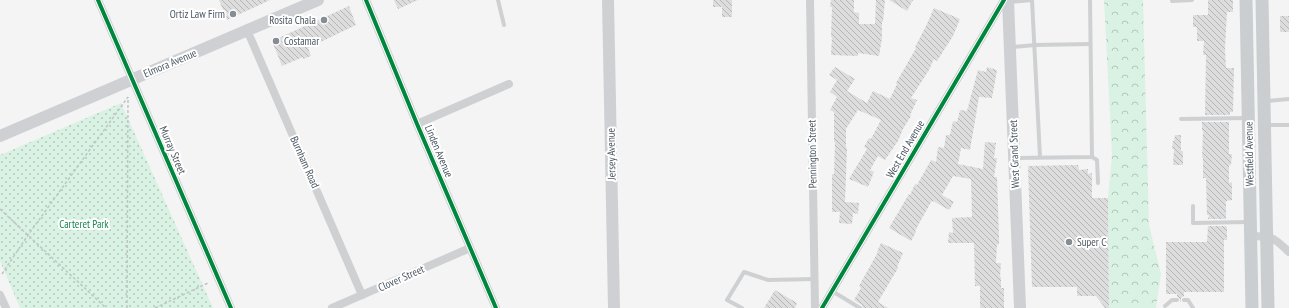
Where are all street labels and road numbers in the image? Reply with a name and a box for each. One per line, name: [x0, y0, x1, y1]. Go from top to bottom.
street label: Elmora Avenue: [141, 45, 199, 80]
street label: West End Avenue: [883, 117, 927, 181]
street label: Pennington Street: [804, 120, 820, 188]
street label: West Grand Street: [1006, 120, 1022, 188]
street label: Westfield Avenue: [1241, 121, 1257, 187]
street label: Linden Avenue: [422, 123, 457, 180]
street label: Murray Street: [157, 124, 189, 176]
street label: Jersey Avenue: [604, 127, 618, 181]
street label: Burnham Road: [287, 134, 323, 190]
street label: Clover Street: [376, 262, 426, 294]

